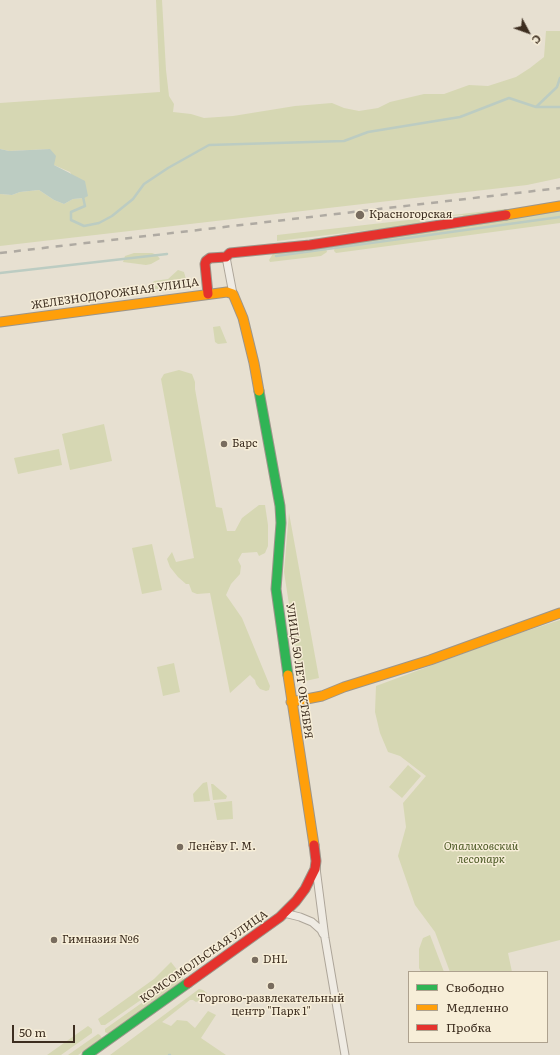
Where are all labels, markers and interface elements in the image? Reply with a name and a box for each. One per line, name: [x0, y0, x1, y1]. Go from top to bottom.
north arrow: [508, 12, 548, 52]
text: С: [528, 32, 546, 48]
place label: Красногорская: [369, 208, 452, 222]
marker: Красногорская: [354, 209, 366, 221]
street label: ЖЕЛЕЗНОДОРОЖНАЯ УЛИЦА: [30, 276, 200, 312]
place label: Барс: [232, 437, 258, 451]
marker: Барс: [219, 439, 229, 449]
street label: УЛИЦА 50 ЛЕТ ОКТЯБРЯ: [283, 602, 315, 740]
place label: Ленёву Г. М.: [188, 840, 256, 854]
park label: Опалиховский лесопарк: [444, 840, 518, 866]
marker: Ленёву Г. М.: [175, 842, 185, 852]
street label: КОМСОМОЛЬСКАЯ УЛИЦА: [138, 908, 270, 1006]
place label: Гимназия №6: [62, 933, 139, 947]
marker: Гимназия №6: [49, 935, 59, 945]
place label: DHL: [263, 953, 288, 967]
marker: DHL: [250, 955, 260, 965]
legend: [408, 971, 548, 1043]
text: Свободно: [446, 978, 504, 996]
marker: Торгово-развлекательный центр "Парк 1": [266, 981, 276, 991]
place label: Торгово-развлекательный центр "Парк 1": [197, 992, 345, 1018]
text: Медленно: [446, 998, 509, 1016]
scale bar: [14, 1017, 77, 1043]
text: Пробка: [446, 1018, 491, 1036]
text: 50 m: [19, 1023, 46, 1041]

